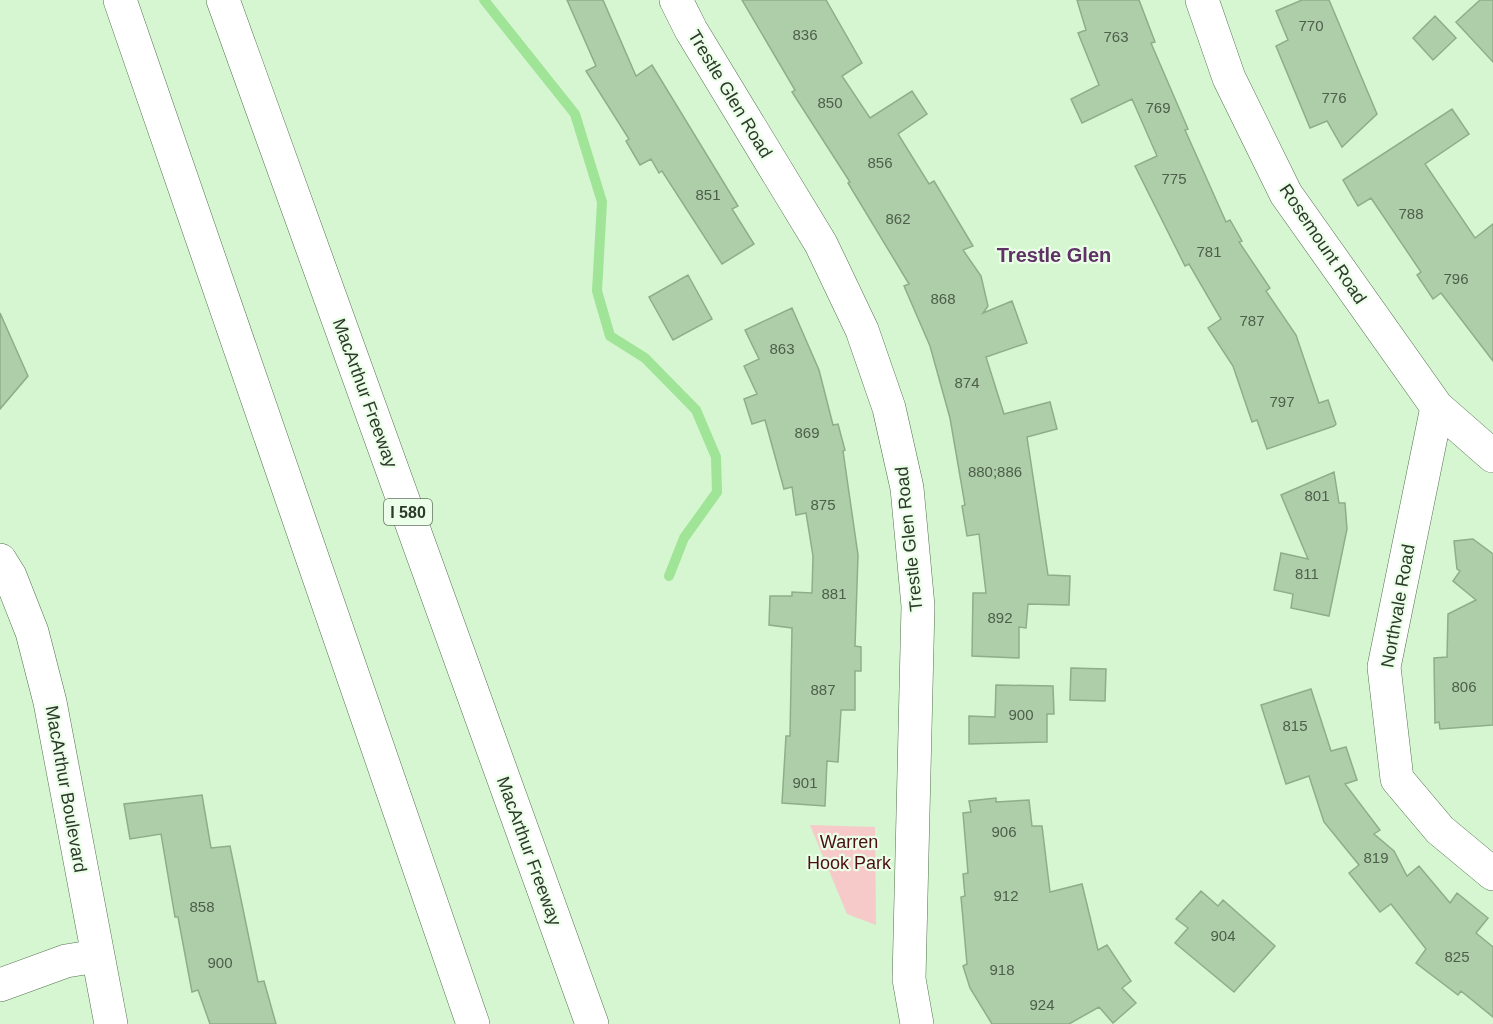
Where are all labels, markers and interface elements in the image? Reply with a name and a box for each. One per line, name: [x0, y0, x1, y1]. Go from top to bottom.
house number: 770: [1298, 17, 1324, 34]
house number: 836: [792, 26, 818, 43]
street label: Trestle Glen Road: [684, 27, 776, 161]
house number: 763: [1103, 28, 1129, 45]
house number: 776: [1321, 89, 1347, 106]
house number: 850: [817, 94, 843, 111]
house number: 769: [1145, 99, 1171, 116]
house number: 856: [867, 154, 893, 171]
house number: 775: [1161, 170, 1187, 187]
street label: Rosemount Road: [1276, 180, 1370, 308]
house number: 851: [695, 186, 721, 203]
house number: 788: [1398, 205, 1424, 222]
house number: 862: [885, 210, 911, 227]
house number: 781: [1196, 243, 1222, 260]
district label: Trestle Glen: [997, 244, 1111, 266]
house number: 796: [1443, 270, 1469, 287]
house number: 868: [930, 290, 956, 307]
house number: 787: [1239, 312, 1265, 329]
street label: MacArthur Freeway: [329, 316, 401, 470]
house number: 863: [769, 340, 795, 357]
house number: 874: [954, 374, 980, 391]
house number: 797: [1269, 393, 1295, 410]
house number: 869: [794, 424, 820, 441]
house number: 880;886: [968, 463, 1022, 480]
street label: Trestle Glen Road: [891, 466, 927, 612]
house number: 801: [1304, 487, 1330, 504]
house number: 875: [810, 496, 836, 513]
road number: I 580: [384, 499, 432, 525]
street label: Northvale Road: [1377, 543, 1419, 669]
house number: 811: [1295, 565, 1319, 582]
house number: 881: [821, 585, 847, 602]
house number: 892: [987, 609, 1013, 626]
house number: 806: [1451, 678, 1477, 695]
house number: 887: [810, 681, 836, 698]
street label: MacArthur Boulevard: [41, 704, 91, 874]
house number: 900: [1008, 706, 1034, 723]
house number: 815: [1282, 717, 1308, 734]
street label: MacArthur Freeway: [493, 774, 565, 928]
house number: 901: [792, 774, 818, 791]
house number: 906: [991, 823, 1017, 840]
park label: Warren Hook Park: [807, 832, 892, 873]
house number: 819: [1363, 849, 1389, 866]
house number: 912: [993, 887, 1019, 904]
house number: 858: [189, 898, 215, 915]
house number: 904: [1210, 927, 1236, 944]
house number: 825: [1444, 948, 1470, 965]
house number: 900: [207, 954, 233, 971]
house number: 918: [989, 961, 1015, 978]
house number: 924: [1029, 996, 1055, 1013]

